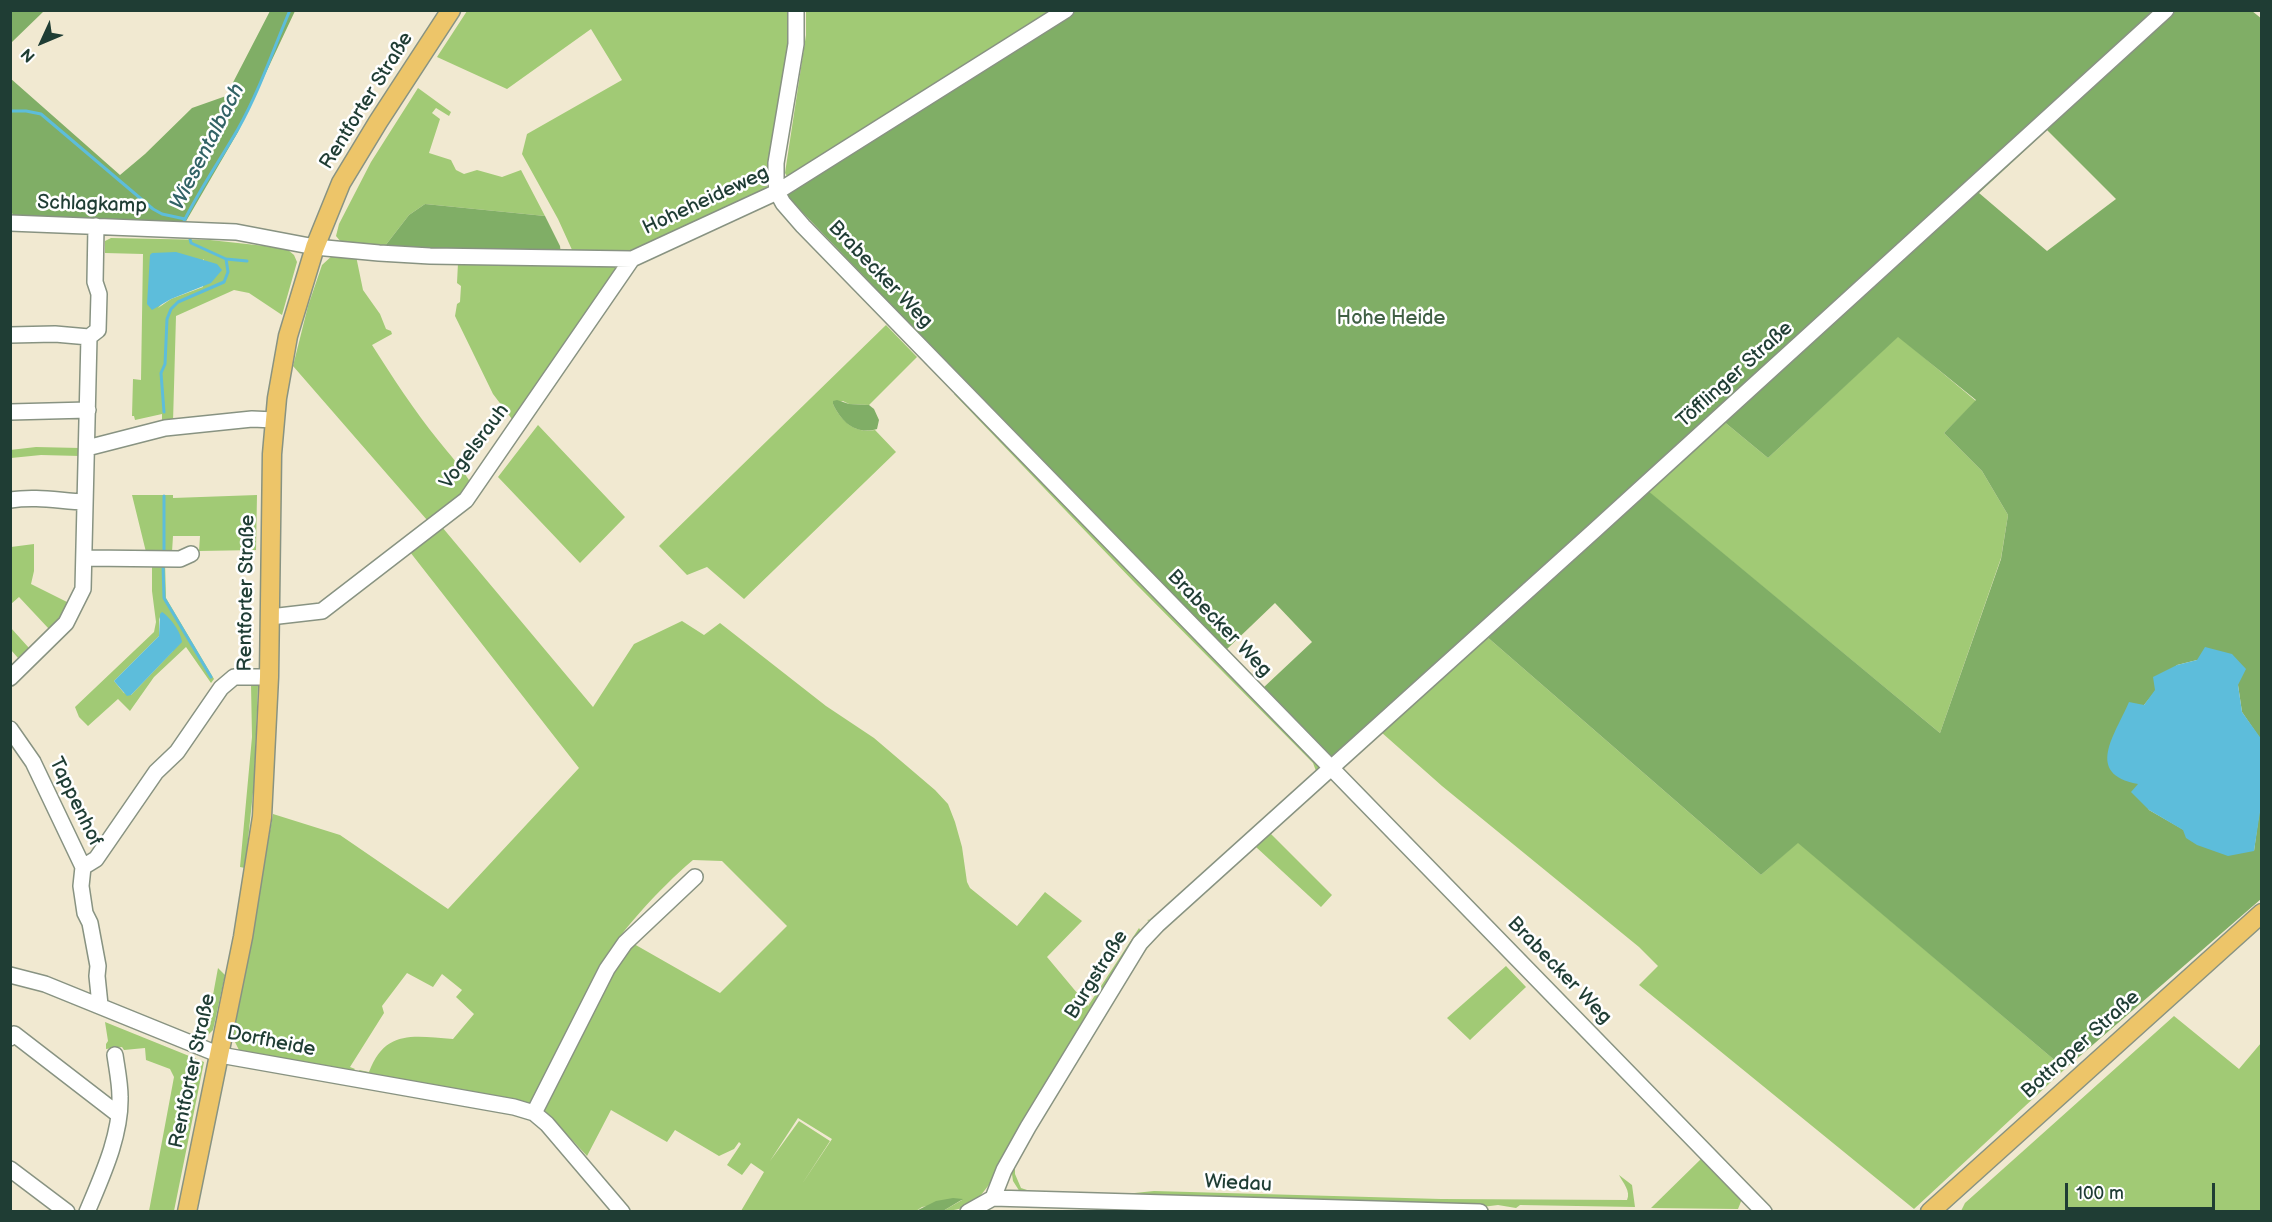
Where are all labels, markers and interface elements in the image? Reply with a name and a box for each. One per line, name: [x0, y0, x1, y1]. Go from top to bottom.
north arrow: [12, 12, 72, 72]
street label: Rentforter Straße: [315, 28, 419, 174]
text: N: [18, 44, 40, 66]
water label: Wiesentalbach: [165, 80, 251, 214]
street label: Hoheheideweg: [639, 161, 773, 241]
street label: Schlagkamp: [37, 191, 147, 219]
street label: Brabecker Weg: [823, 216, 937, 334]
park label: Hohe Heide: [1337, 307, 1445, 331]
street label: Töfflinger Straße: [1672, 317, 1798, 433]
street label: Vogelsrauh: [435, 400, 515, 494]
street label: Rentforter Straße: [234, 514, 260, 672]
street label: Brabecker Weg: [1162, 565, 1276, 683]
street label: Tappenhof: [43, 754, 107, 850]
street label: Brabecker Weg: [1502, 912, 1616, 1030]
street label: Burgstraße: [1060, 926, 1134, 1024]
street label: Bottroper Straße: [2017, 986, 2145, 1104]
street label: Rentforter Straße: [165, 992, 221, 1150]
street label: Dorfheide: [225, 1022, 317, 1062]
street label: Wiedau: [1204, 1170, 1272, 1198]
scale bar: [2068, 1171, 2218, 1209]
text: 100 m: [2076, 1183, 2124, 1204]

